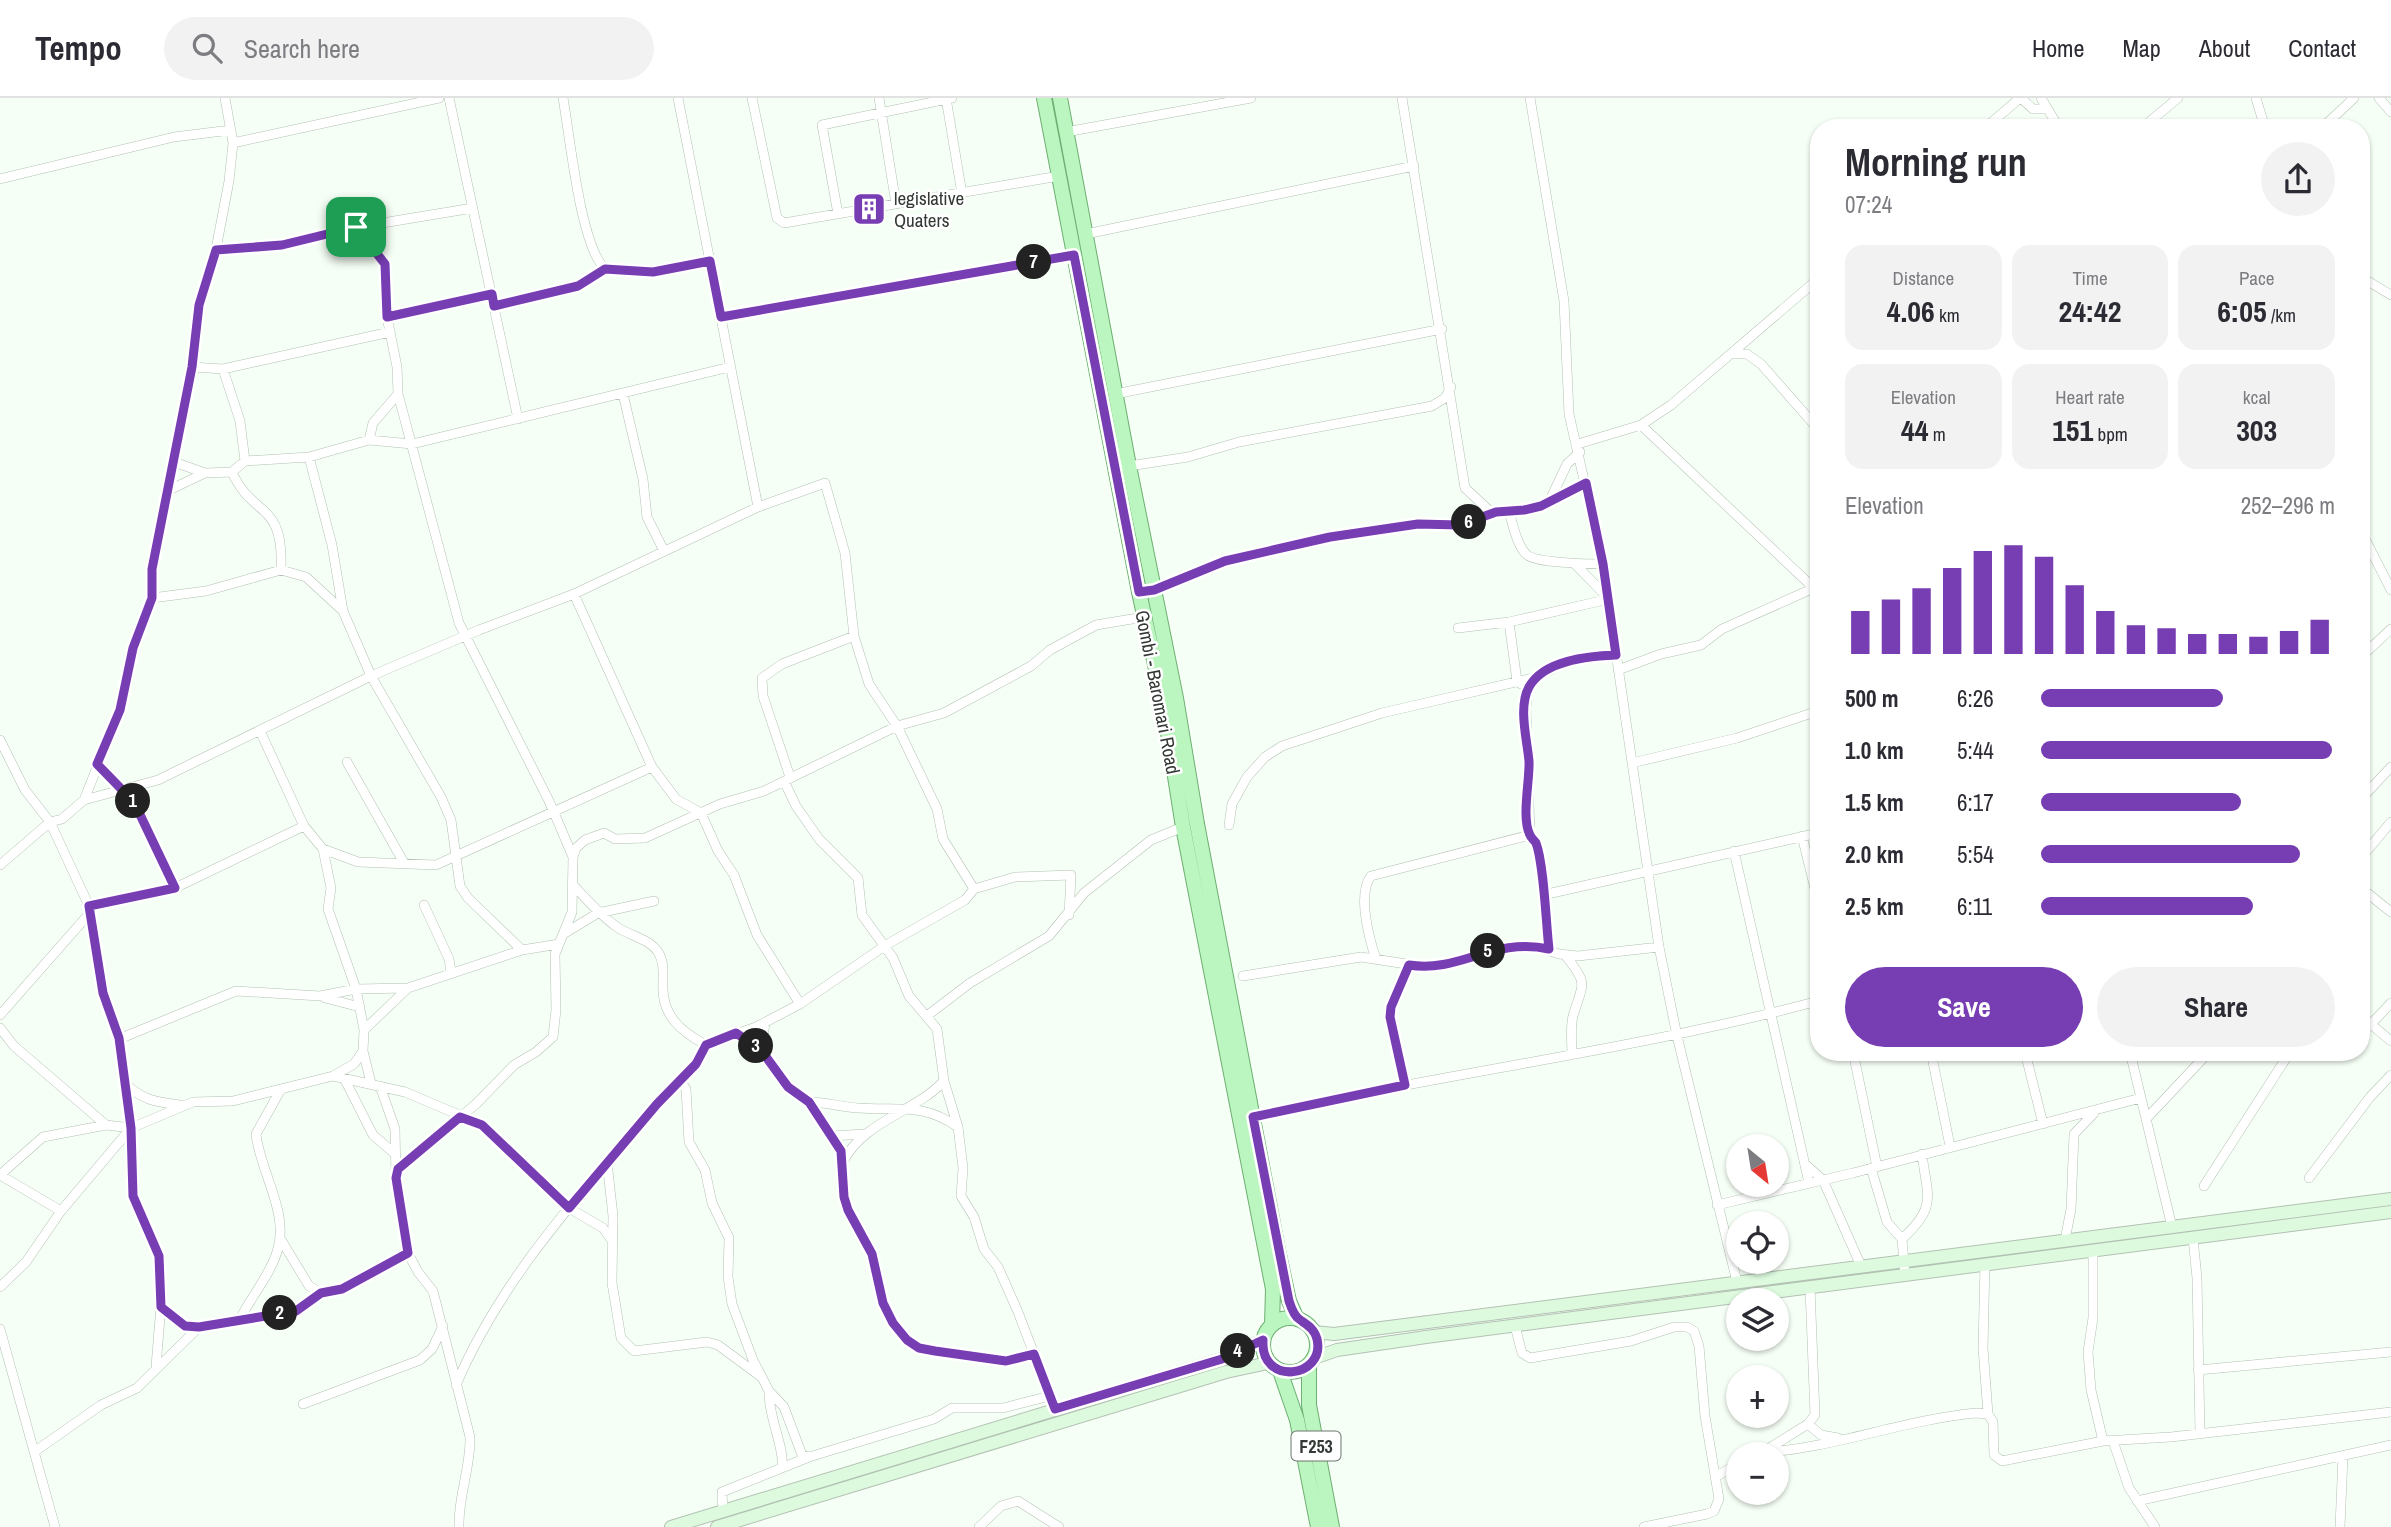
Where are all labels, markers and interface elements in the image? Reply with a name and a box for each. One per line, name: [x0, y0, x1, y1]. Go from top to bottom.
search box: [164, 17, 654, 80]
text: Tempo: [35, 26, 122, 70]
icon: search: [188, 29, 226, 67]
text: Search here: [244, 31, 360, 66]
text: Home: [2032, 32, 2084, 64]
text: Map: [2122, 32, 2161, 64]
text: About: [2199, 32, 2250, 64]
text: Contact: [2288, 32, 2356, 64]
text: Morning run: [1845, 137, 2027, 188]
button: share: [2261, 142, 2335, 216]
place label: legislative Quaters: [894, 185, 964, 233]
text: 07:24: [1845, 189, 1892, 220]
building icon: legislative Quaters: [850, 190, 888, 228]
pin: [326, 197, 386, 257]
icon: arrive: [337, 208, 375, 246]
pin: 7: [1016, 244, 1052, 280]
text: 7: [1029, 248, 1038, 274]
text: Distance: [1893, 265, 1954, 291]
text: Time: [2072, 265, 2108, 291]
text: Pace: [2239, 265, 2274, 291]
text: 4.06: [1887, 291, 1935, 331]
text: 24:42: [2059, 291, 2121, 331]
text: 6:05: [2217, 291, 2267, 331]
text: km: [1935, 302, 1960, 328]
text: /km: [2267, 302, 2296, 328]
text: Elevation: [1891, 384, 1956, 410]
text: Heart rate: [2055, 384, 2125, 410]
text: kcal: [2243, 384, 2271, 410]
text: 44: [1901, 410, 1928, 450]
text: 151: [2052, 410, 2093, 450]
text: 303: [2236, 410, 2277, 450]
text: m: [1928, 421, 1946, 447]
text: bpm: [2093, 421, 2128, 447]
text: Elevation: [1845, 490, 1924, 521]
text: 252–296 m: [2241, 490, 2335, 521]
pin: 6: [1452, 504, 1486, 540]
text: 6: [1464, 508, 1473, 534]
street label: Gombi - Baromari Road: [1129, 608, 1187, 776]
text: 500 m: [1845, 683, 1898, 714]
text: 6:26: [1957, 683, 1994, 714]
text: 1.0 km: [1845, 735, 1904, 766]
text: 5:44: [1957, 735, 1994, 766]
pin: 1: [116, 784, 150, 818]
text: 1: [128, 787, 137, 813]
text: 1.5 km: [1845, 787, 1904, 818]
text: 6:17: [1957, 787, 1994, 818]
text: 2.0 km: [1845, 839, 1904, 870]
text: 5:54: [1957, 839, 1994, 870]
text: 2.5 km: [1845, 891, 1904, 922]
text: 6:11: [1957, 891, 1992, 922]
pin: 5: [1470, 934, 1506, 968]
text: 5: [1483, 937, 1492, 963]
button: Save: [1845, 967, 2083, 1047]
button: Share: [2097, 967, 2335, 1047]
pin: 3: [738, 1028, 774, 1063]
text: 3: [751, 1032, 760, 1058]
north arrow: [1726, 1134, 1788, 1197]
map controls: [1726, 1134, 1789, 1505]
button: locate: [1726, 1211, 1789, 1274]
button: layers: [1726, 1288, 1789, 1351]
pin: 2: [262, 1296, 298, 1330]
text: 2: [275, 1299, 284, 1325]
pin: 4: [1220, 1334, 1256, 1368]
text: 4: [1233, 1337, 1242, 1363]
button: +: [1726, 1365, 1789, 1428]
road number: F253: [1292, 1432, 1340, 1461]
button: −: [1726, 1442, 1789, 1505]

